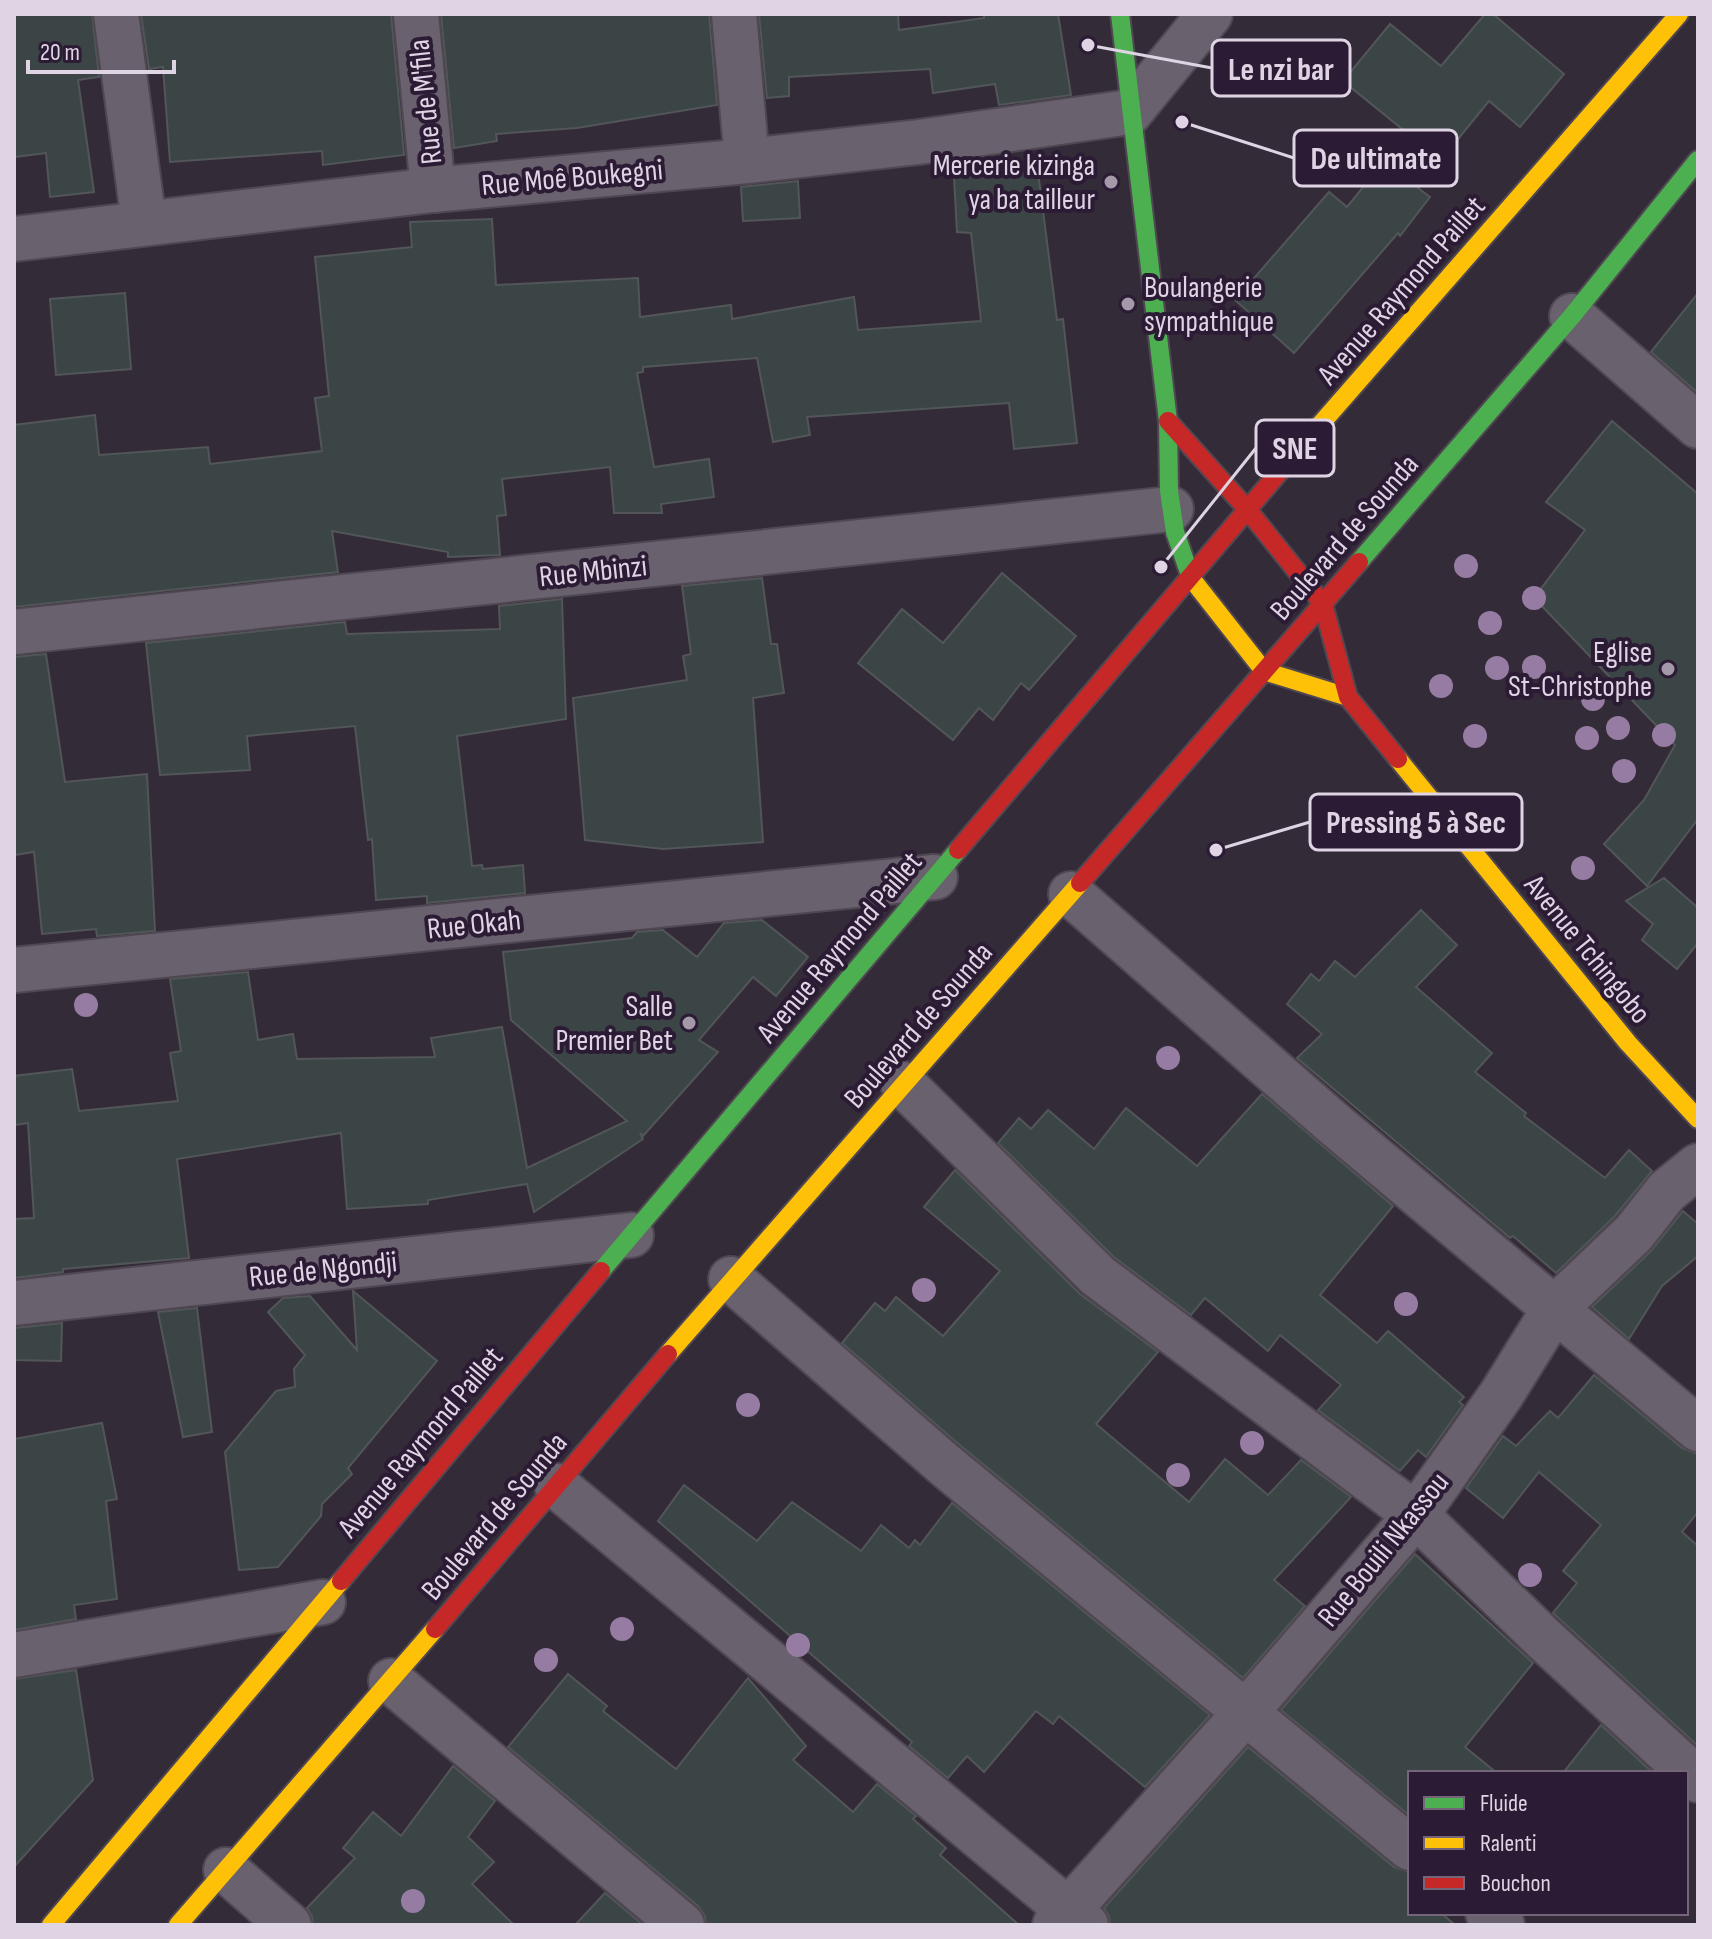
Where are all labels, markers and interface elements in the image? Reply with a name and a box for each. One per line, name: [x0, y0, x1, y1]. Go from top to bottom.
scale bar: [28, 24, 174, 74]
text: 20 m: [40, 38, 80, 67]
street label: Rue de M'fila: [402, 38, 450, 166]
callout: Le nzi bar: [1212, 40, 1350, 96]
text: Le nzi bar: [1228, 51, 1334, 90]
callout: De ultimate: [1294, 130, 1457, 186]
text: De ultimate: [1310, 140, 1442, 179]
place label: Mercerie kizinga ya ba tailleur: [933, 148, 1095, 218]
street label: Rue Moê Boukegni: [480, 152, 664, 204]
marker: Mercerie kizinga ya ba tailleur: [1102, 173, 1120, 191]
street label: Avenue Raymond Paillet: [1309, 189, 1493, 393]
place label: Boulangerie sympathique: [1144, 270, 1274, 340]
marker: Boulangerie sympathique: [1119, 295, 1137, 313]
callout: SNE: [1256, 420, 1334, 476]
text: SNE: [1272, 430, 1318, 469]
street label: Boulevard de Sounda: [1263, 447, 1427, 628]
street label: Rue Mbinzi: [537, 548, 649, 596]
place label: Eglise St-Christophe: [1508, 635, 1652, 705]
marker: Eglise St-Christophe: [1659, 660, 1677, 678]
callout: Pressing 5 à Sec: [1310, 794, 1522, 850]
text: Pressing 5 à Sec: [1326, 804, 1506, 843]
street label: Avenue Raymond Paillet: [749, 845, 930, 1051]
street label: Avenue Tchingobo: [1516, 867, 1658, 1031]
street label: Rue Okah: [426, 902, 523, 948]
street label: Boulevard de Sounda: [837, 935, 1001, 1116]
place label: Salle Premier Bet: [555, 989, 673, 1059]
marker: Salle Premier Bet: [680, 1014, 698, 1032]
street label: Rue de Ngondji: [247, 1244, 399, 1296]
street label: Avenue Raymond Paillet: [330, 1340, 511, 1546]
street label: Boulevard de Sounda: [414, 1425, 575, 1608]
street label: Rue Bouili Nkassou: [1311, 1465, 1457, 1634]
legend: [1408, 1771, 1688, 1915]
text: Fluide: [1480, 1789, 1528, 1818]
text: Ralenti: [1480, 1829, 1536, 1858]
text: Bouchon: [1480, 1869, 1551, 1898]

